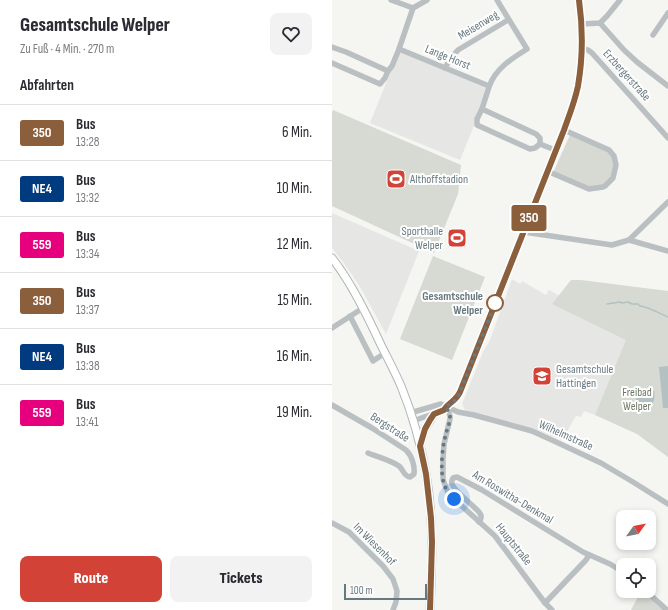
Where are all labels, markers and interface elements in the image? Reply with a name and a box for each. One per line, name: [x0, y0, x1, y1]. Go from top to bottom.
street label: Meisenweg: [455, 7, 501, 43]
button: heart: [270, 13, 312, 55]
text: Gesamtschule Welper: [20, 14, 170, 37]
text: Zu Fuß · 4 Min. · 270 m: [20, 41, 114, 57]
street label: Lange Horst: [423, 42, 473, 74]
street label: Erzbergerstraße: [600, 46, 654, 104]
text: Abfahrten: [20, 76, 74, 95]
text: Bus: [76, 115, 95, 134]
text: 6 Min.: [282, 123, 312, 142]
text: 350: [32, 124, 52, 141]
text: 13:28: [76, 134, 100, 150]
sports icon: Althoffstadion: [385, 168, 407, 190]
text: Bus: [76, 171, 95, 190]
place label: Althoffstadion: [409, 172, 468, 187]
text: 10 Min.: [277, 179, 312, 198]
text: NE4: [32, 180, 52, 197]
text: 13:32: [76, 190, 99, 206]
line badge: 350: [506, 205, 552, 231]
text: 350: [519, 209, 539, 226]
place label: Sporthalle Welper: [402, 224, 444, 253]
text: Bus: [76, 227, 95, 246]
sports icon: Sporthalle Welper: [446, 227, 468, 249]
text: 12 Min.: [277, 235, 312, 254]
text: 559: [33, 236, 51, 253]
text: 13:34: [76, 246, 99, 262]
text: Bus: [76, 283, 95, 302]
place label: Gesamtschule Welper: [422, 289, 483, 318]
text: 15 Min.: [277, 291, 312, 310]
text: 350: [32, 292, 52, 309]
marker: Gesamtschule Welper: [486, 294, 504, 312]
text: 13:37: [76, 302, 99, 318]
text: Bus: [76, 339, 95, 358]
text: 16 Min.: [277, 347, 312, 366]
text: NE4: [32, 348, 52, 365]
text: 13:38: [76, 358, 100, 374]
place label: Gesamtschule Hattingen: [556, 362, 614, 391]
school or university icon: Gesamtschule Hattingen: [531, 365, 553, 387]
park label: Freibad Welper: [622, 385, 652, 414]
text: Bus: [76, 395, 95, 414]
text: 19 Min.: [277, 403, 312, 422]
text: 559: [33, 404, 51, 421]
street label: Bergstraße: [367, 409, 412, 446]
text: 13:41: [76, 414, 98, 430]
street label: Wilhelmstraße: [536, 417, 595, 454]
street label: Am Roswitha-Denkmal: [469, 467, 556, 527]
your location: [444, 489, 464, 509]
north arrow: [616, 510, 656, 550]
map controls: [616, 510, 656, 598]
street label: Im Wiesenhof: [350, 520, 400, 569]
street label: Hauptstraße: [492, 520, 535, 569]
button: Route: [20, 556, 162, 602]
button: Tickets: [170, 556, 312, 602]
button: locate: [616, 558, 656, 598]
scale bar: [344, 582, 427, 601]
text: 100 m: [350, 584, 372, 597]

